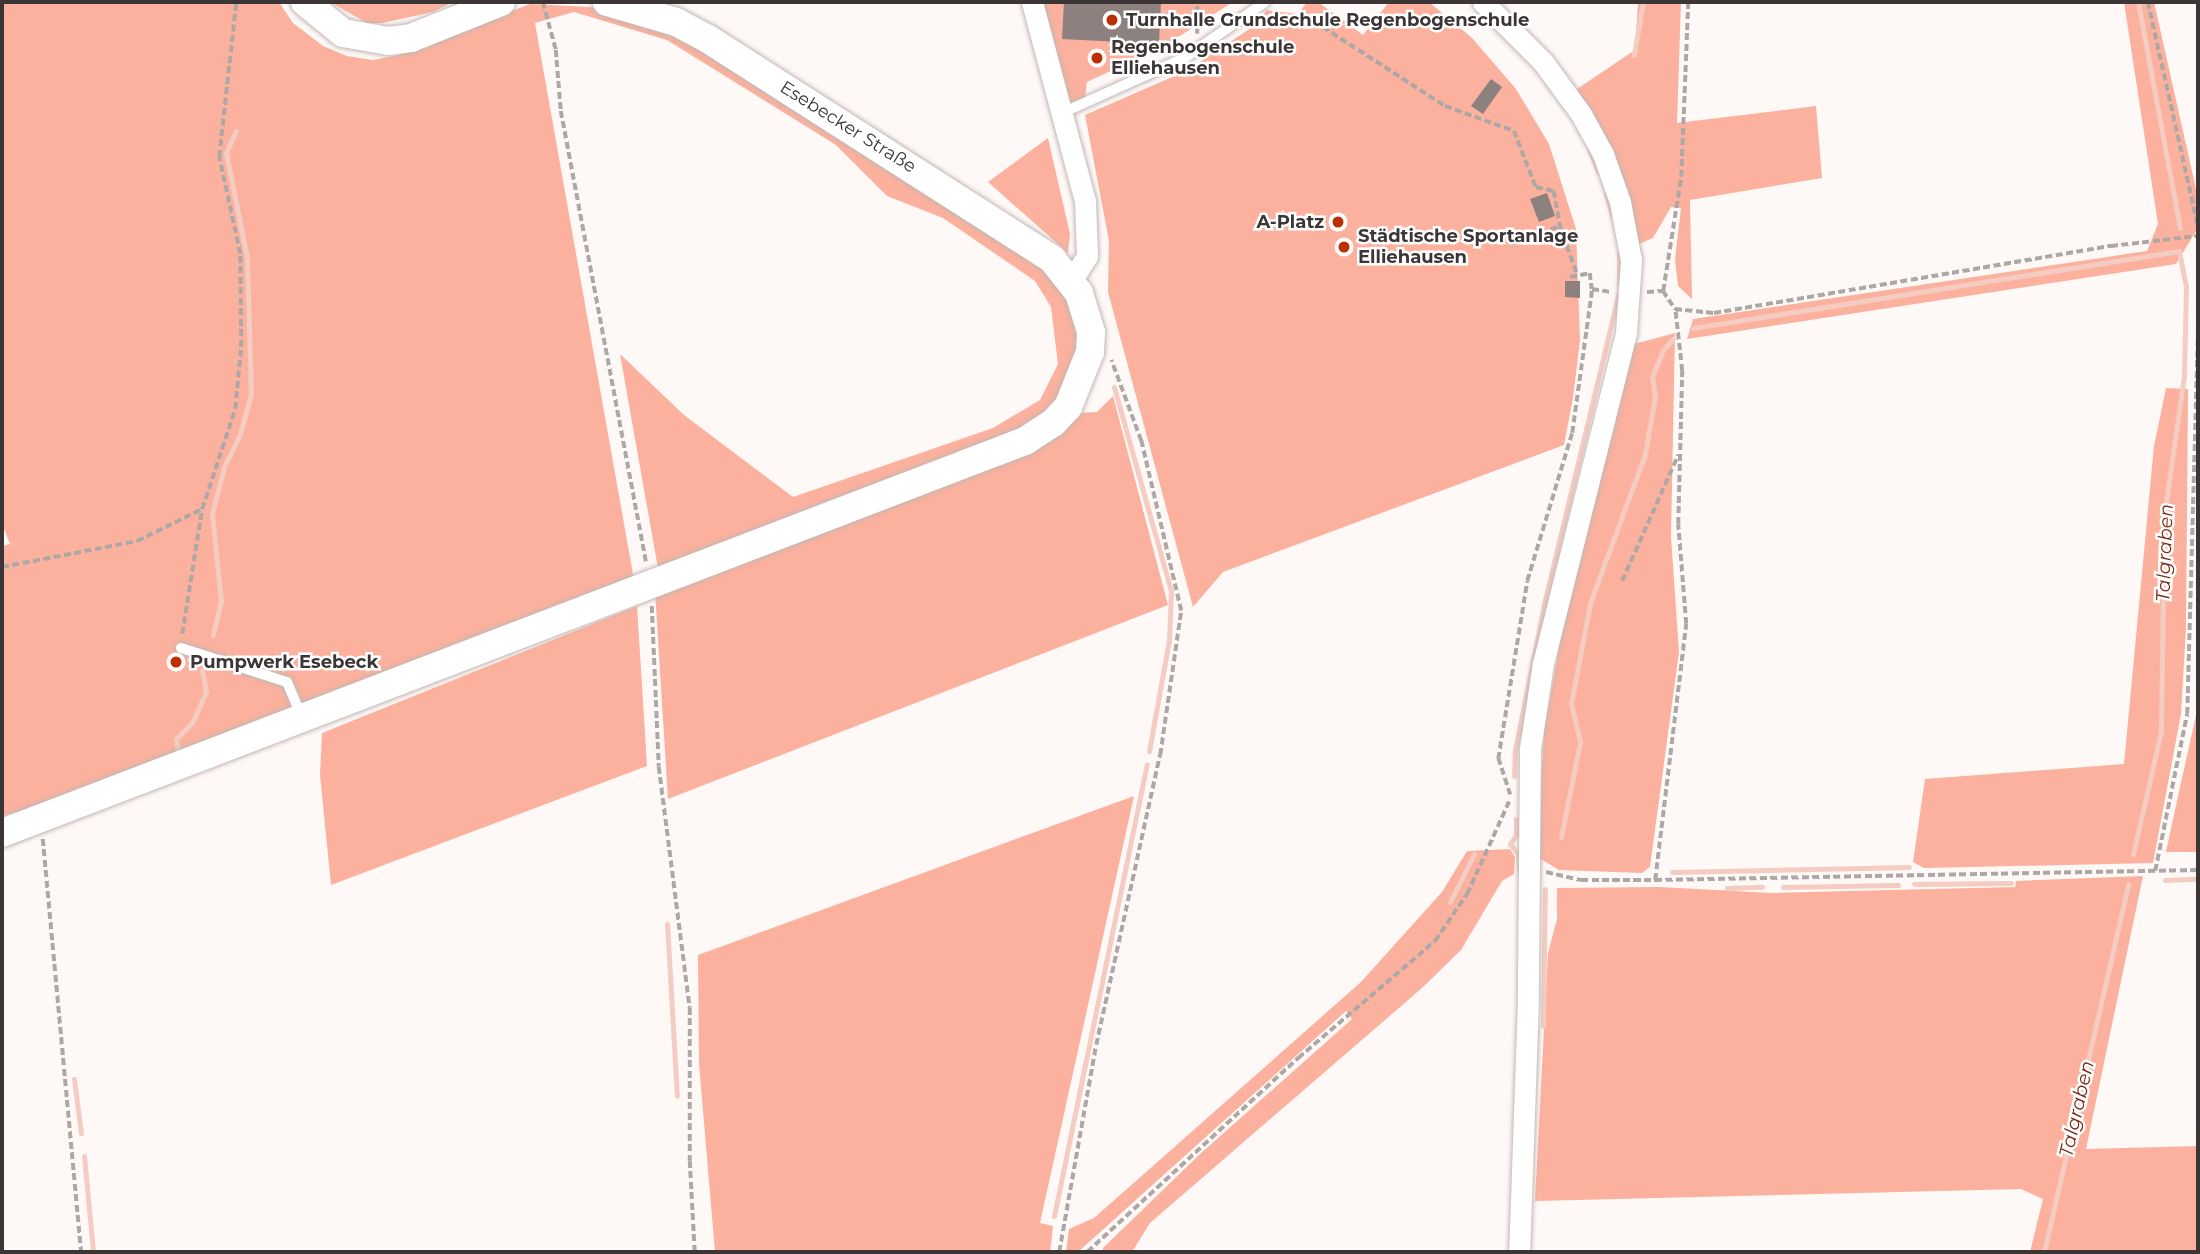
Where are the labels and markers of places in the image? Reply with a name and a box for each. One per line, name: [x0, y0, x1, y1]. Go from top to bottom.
place label: Turnhalle Grundschule Regenbogenschule: [1126, 9, 1529, 31]
marker: Turnhalle Grundschule Regenbogenschule: [1104, 12, 1120, 28]
place label: Regenbogenschule Elliehausen: [1111, 37, 1294, 80]
marker: Regenbogenschule Elliehausen: [1089, 50, 1105, 66]
place label: A-Platz: [1256, 211, 1324, 233]
marker: A-Platz: [1330, 214, 1346, 230]
place label: Städtische Sportanlage Elliehausen: [1358, 226, 1578, 268]
marker: Städtische Sportanlage Elliehausen: [1336, 239, 1352, 255]
place label: Pumpwerk Esebeck: [190, 651, 378, 673]
marker: Pumpwerk Esebeck: [168, 654, 184, 670]

